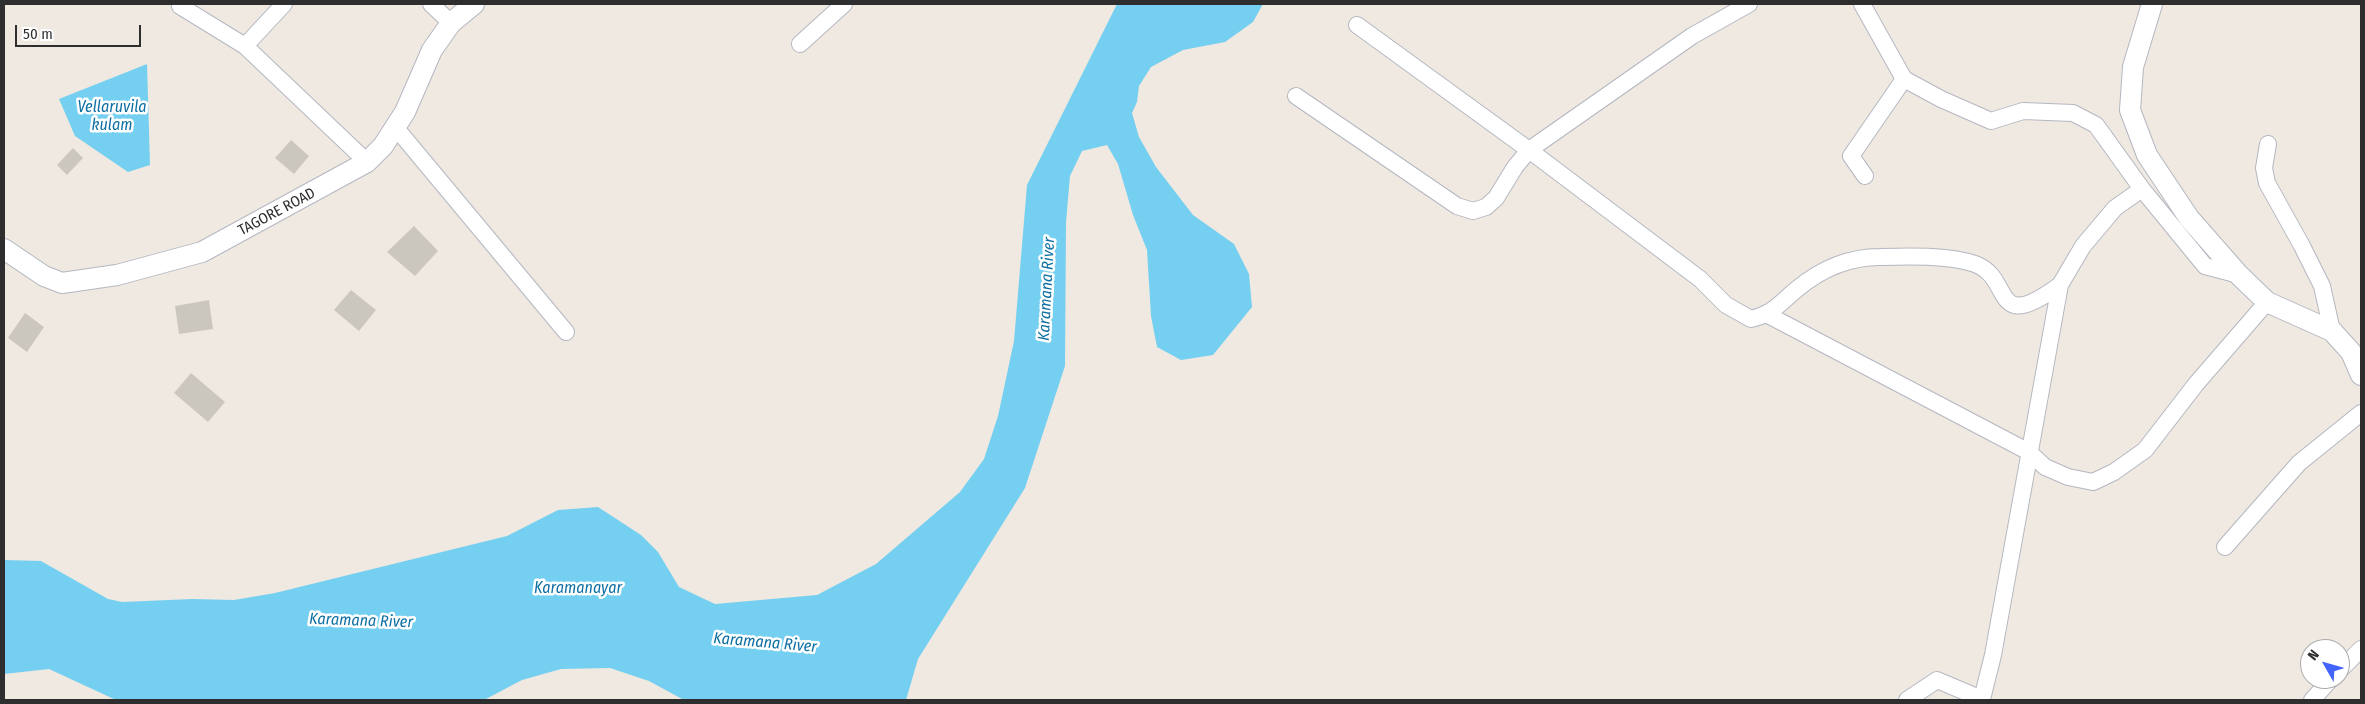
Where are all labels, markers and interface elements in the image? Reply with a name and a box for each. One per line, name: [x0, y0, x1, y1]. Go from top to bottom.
scale bar: [18, 15, 144, 47]
text: 50 m: [23, 25, 53, 43]
water label: Vellaruvila kulam: [77, 98, 147, 136]
street label: TAGORE ROAD: [235, 184, 319, 240]
water label: Karamana River: [1035, 237, 1059, 341]
water label: Karamanayar: [534, 579, 622, 599]
water label: Karamana River: [309, 610, 413, 632]
water label: Karamana River: [713, 629, 817, 657]
north arrow: [2300, 639, 2350, 689]
text: N: [2304, 647, 2323, 664]

